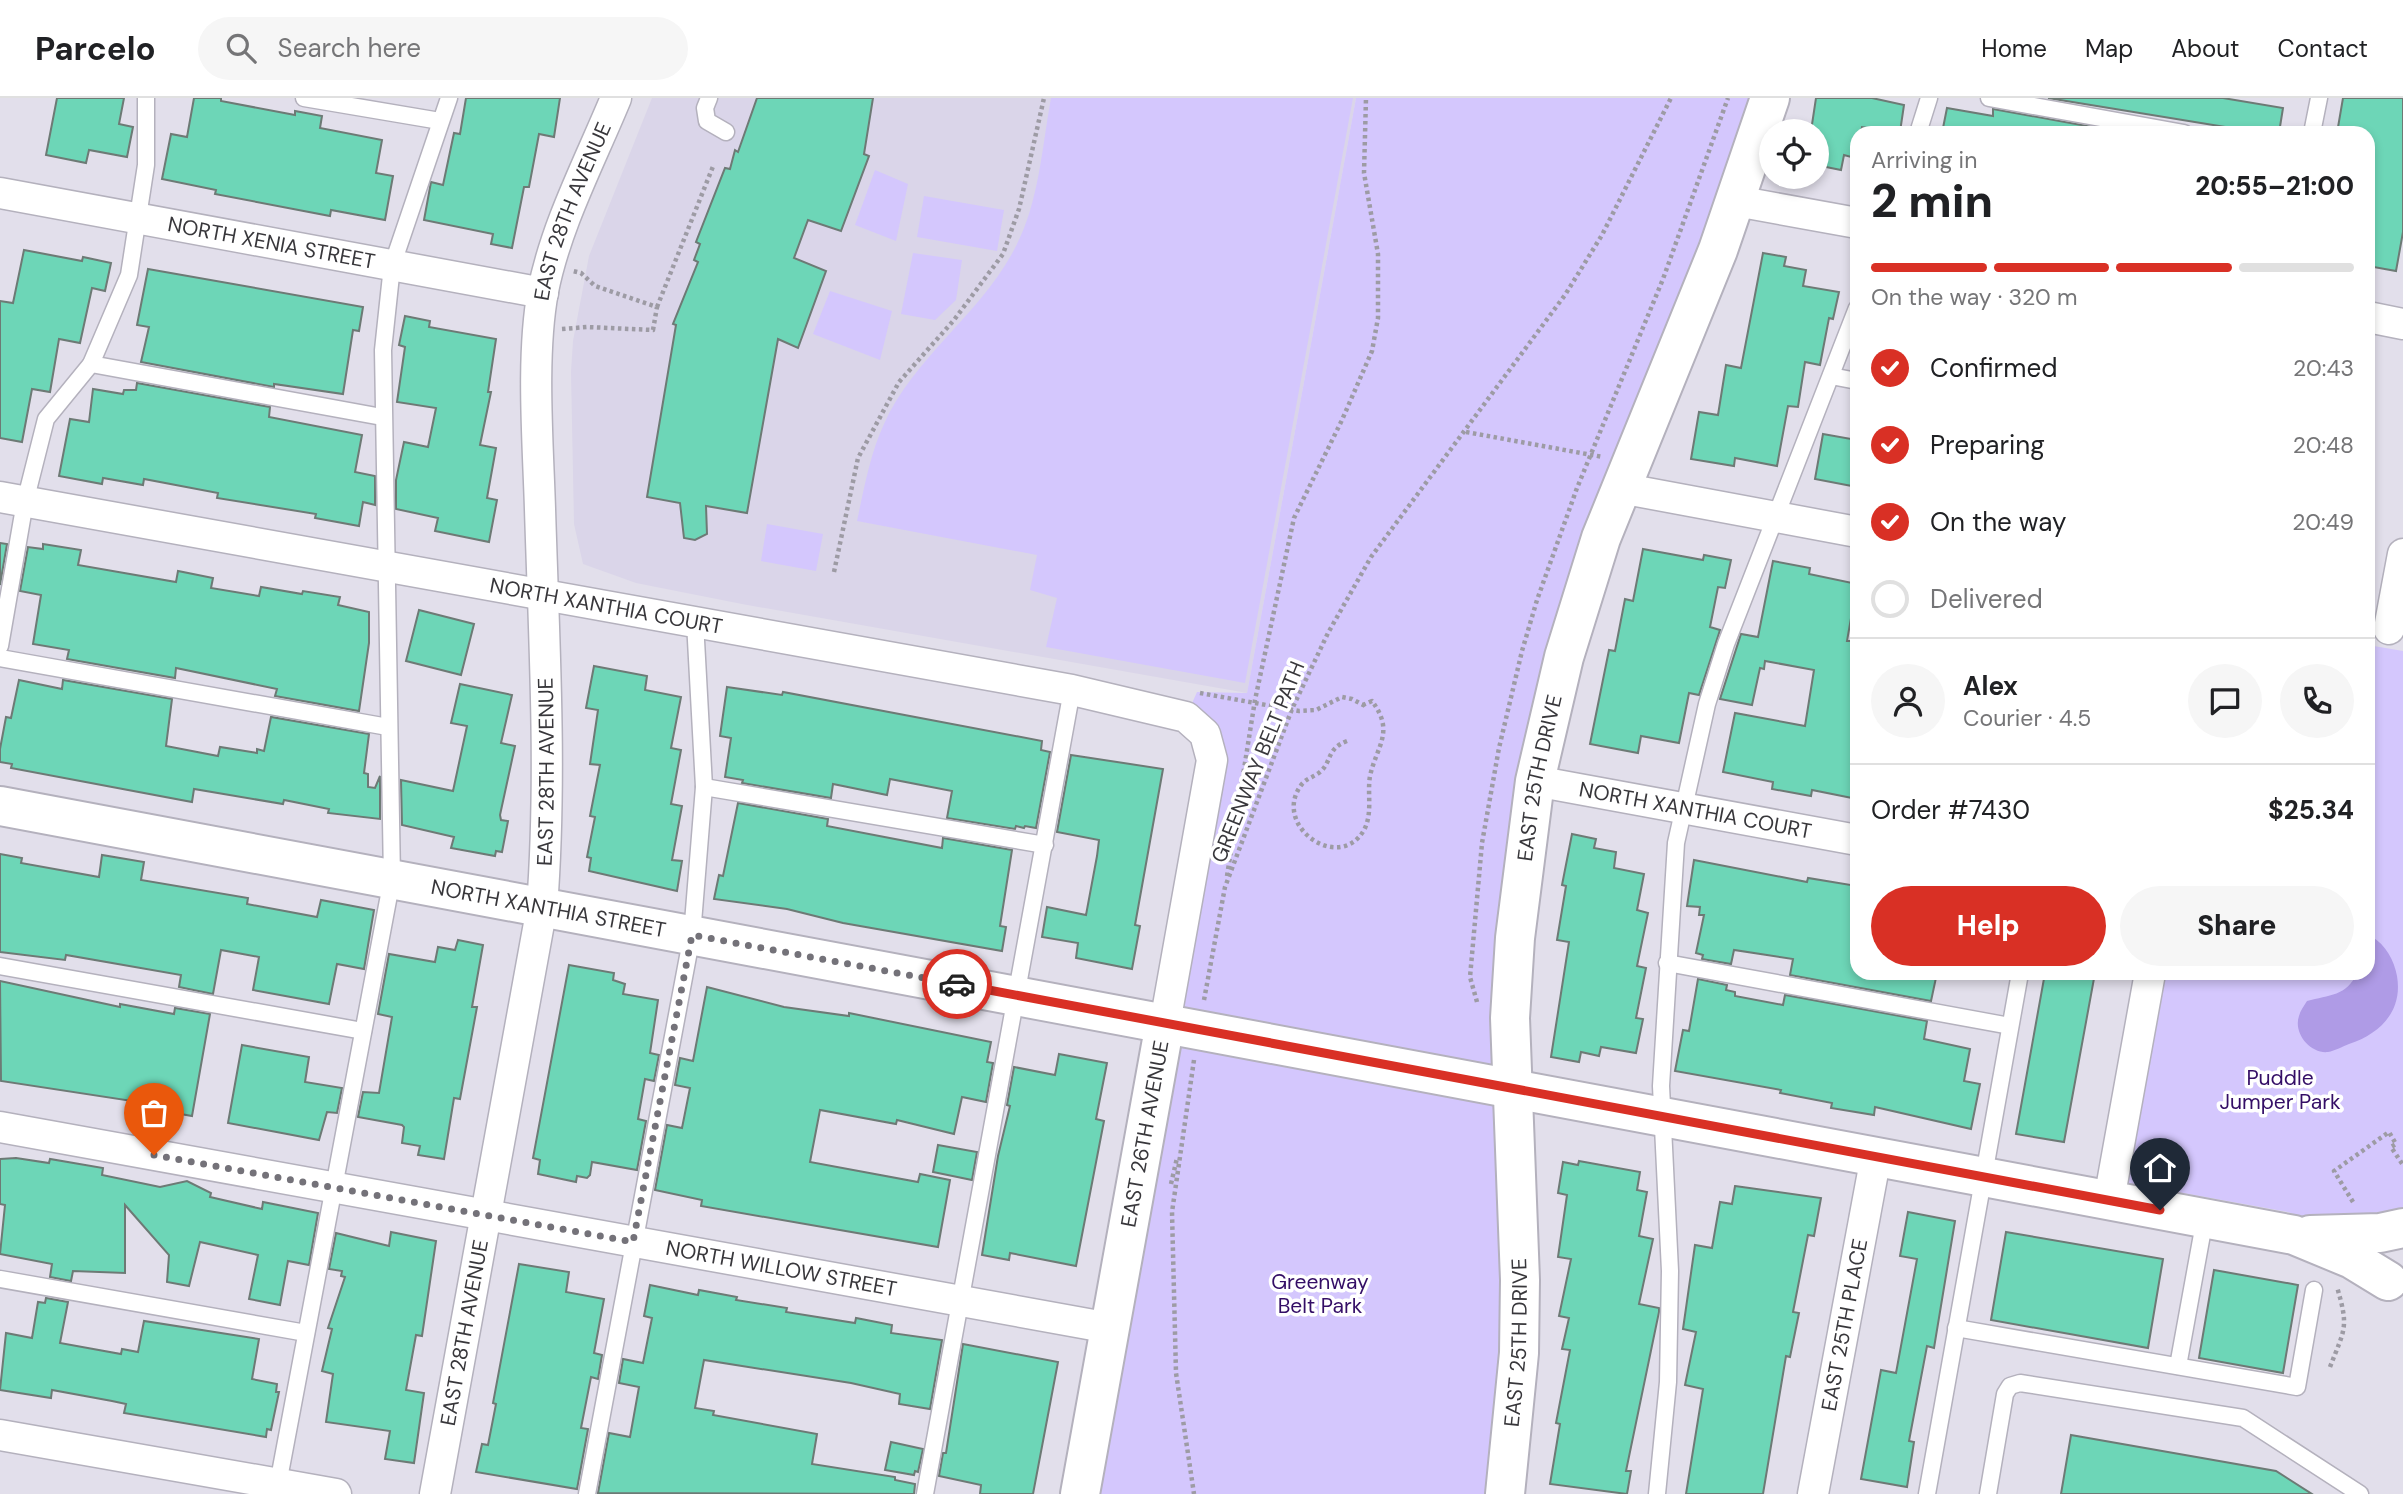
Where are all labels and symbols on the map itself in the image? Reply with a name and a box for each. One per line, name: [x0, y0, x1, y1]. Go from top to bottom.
street label: EAST 28TH AVENUE: [528, 118, 618, 303]
street label: NORTH XENIA STREET: [166, 210, 378, 276]
street label: NORTH XANTHIA COURT: [488, 571, 725, 641]
street label: GREENWAY BELT PATH: [1205, 657, 1311, 867]
street label: EAST 28TH AVENUE: [531, 677, 561, 867]
street label: EAST 25TH DRIVE: [1511, 692, 1569, 863]
street label: NORTH XANTHIA COURT: [1577, 775, 1814, 845]
street label: NORTH XANTHIA STREET: [429, 873, 668, 944]
courier: [922, 949, 992, 1019]
street label: EAST 26TH AVENUE: [1114, 1038, 1176, 1229]
park label: Puddle Jumper Park: [2219, 1064, 2341, 1116]
pin: [124, 1083, 184, 1155]
pin: [2130, 1138, 2190, 1210]
street label: NORTH WILLOW STREET: [664, 1234, 899, 1303]
street label: EAST 28TH AVENUE: [434, 1237, 495, 1428]
street label: EAST 25TH PLACE: [1815, 1237, 1874, 1413]
street label: EAST 25TH DRIVE: [1498, 1258, 1534, 1428]
park label: Greenway Belt Park: [1271, 1268, 1369, 1320]

